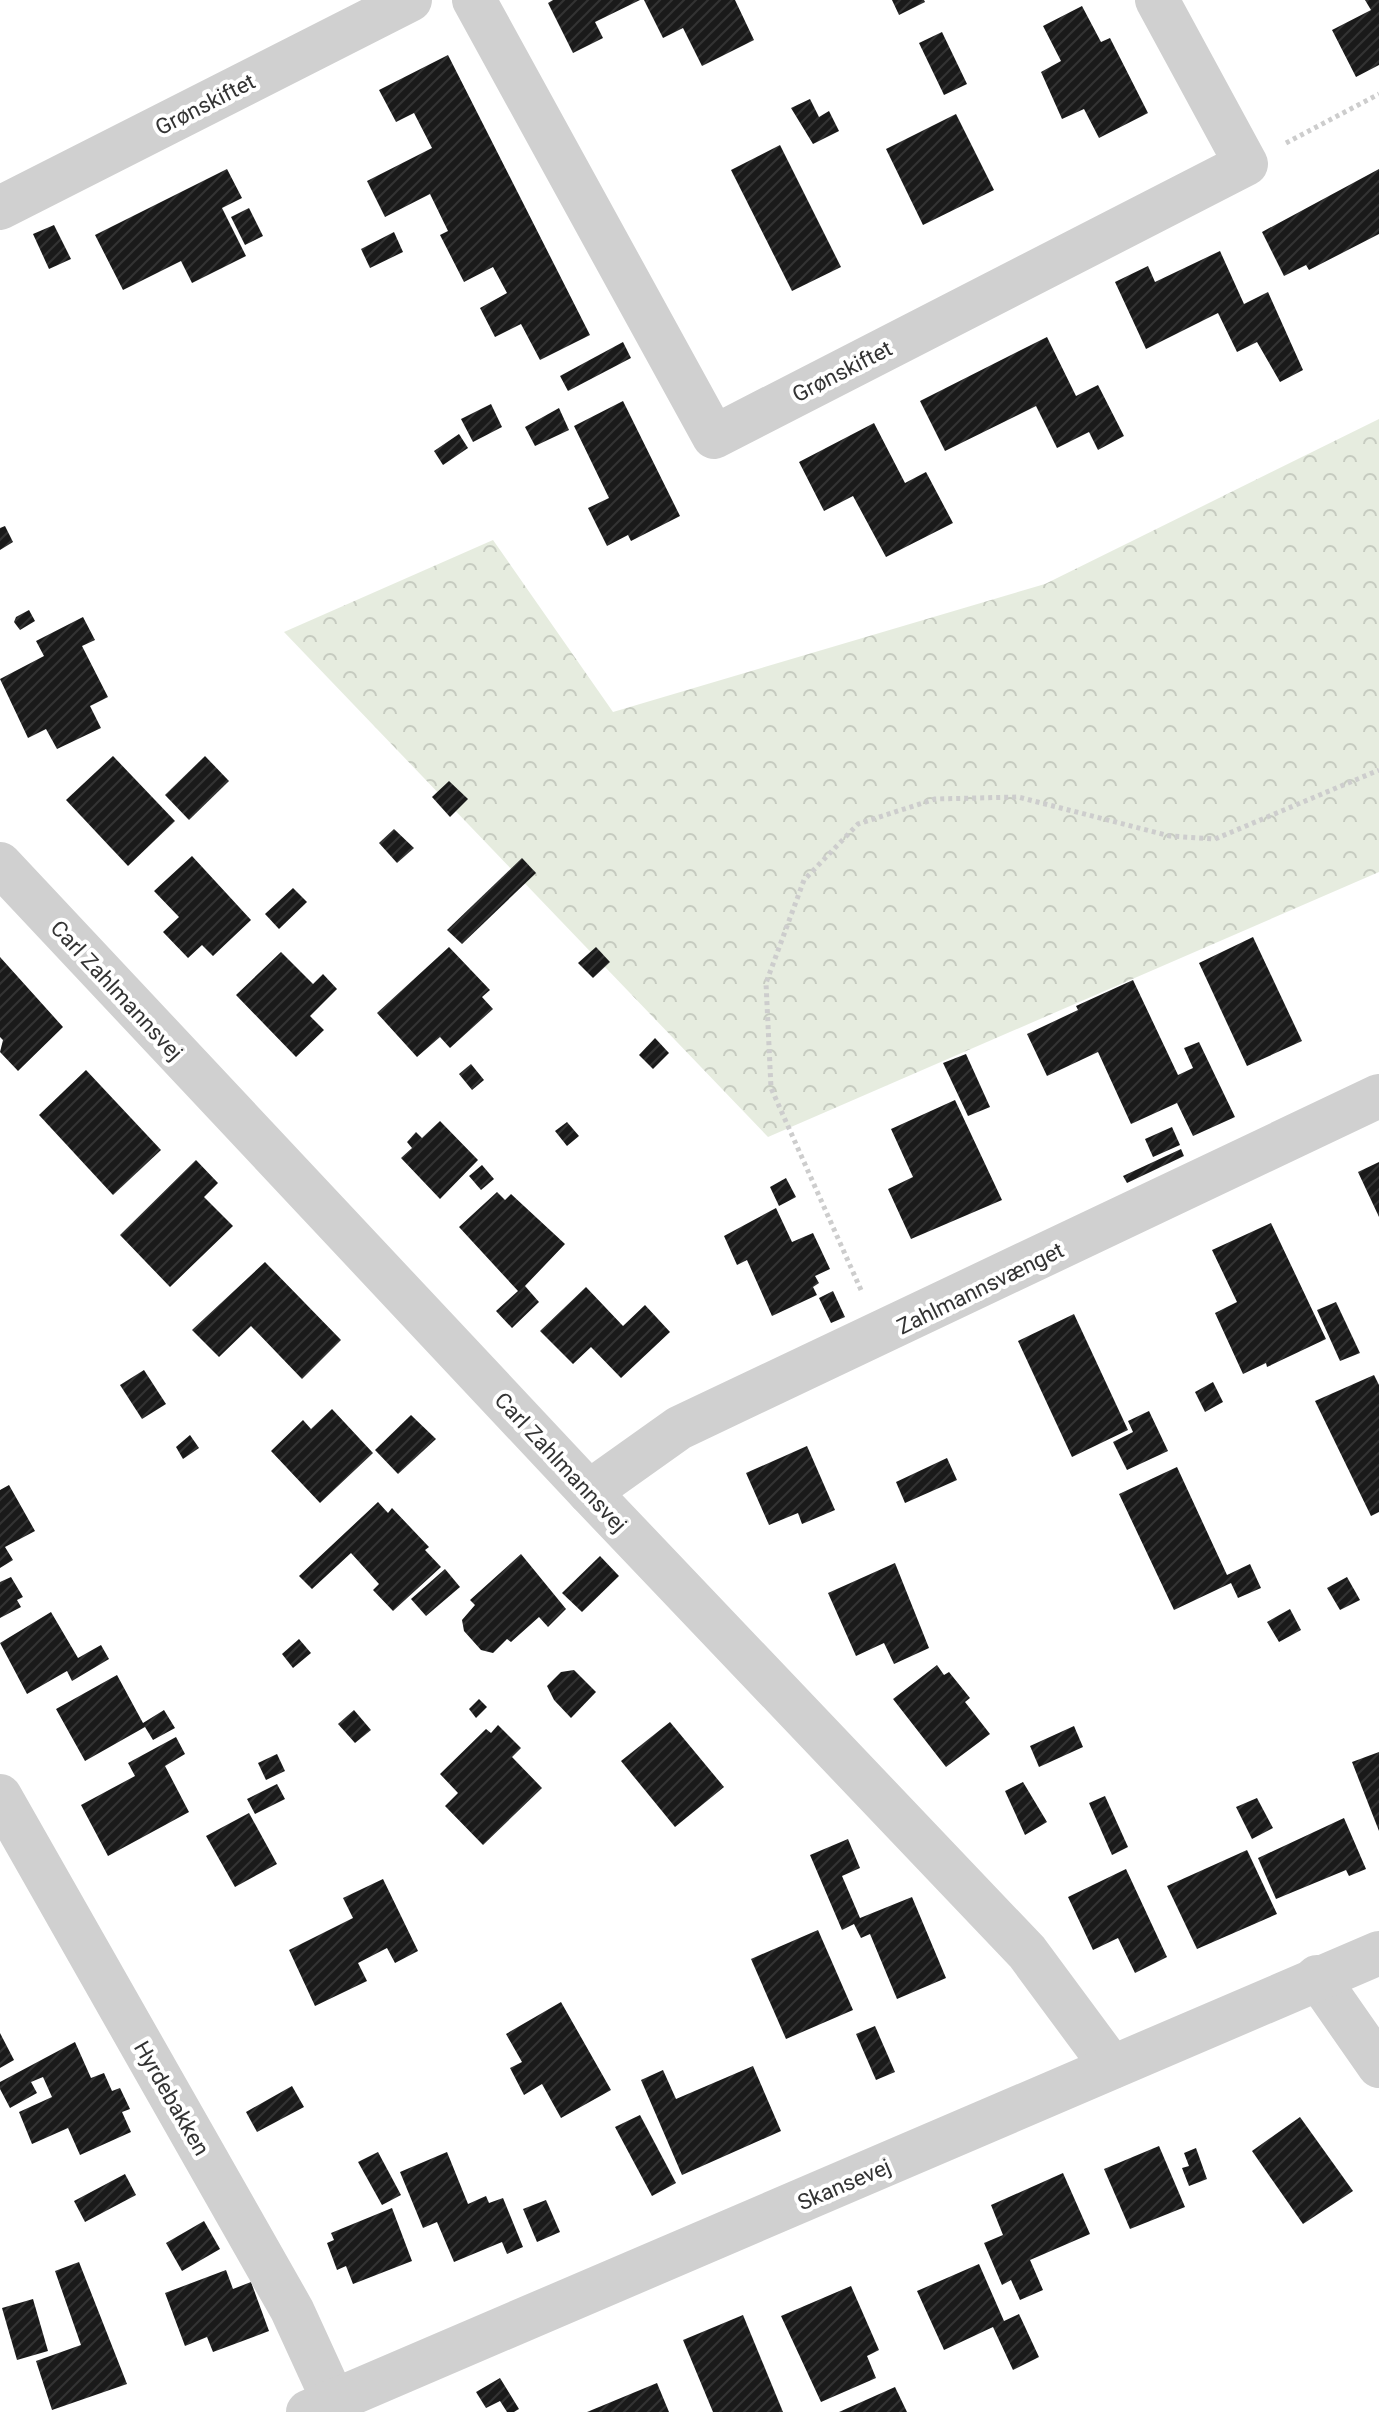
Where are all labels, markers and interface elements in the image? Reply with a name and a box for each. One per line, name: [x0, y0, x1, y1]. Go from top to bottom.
street label: Grønskiftet: [151, 69, 259, 140]
street label: Grønskiftet: [788, 336, 896, 407]
street label: Carl Zahlmannsvej: [46, 915, 188, 1065]
street label: Zahlmannsvænget: [893, 1237, 1068, 1340]
street label: Carl Zahlmannsvej: [490, 1387, 632, 1537]
street label: Hyrdebakken: [129, 2037, 214, 2160]
street label: Skansevej: [794, 2154, 894, 2215]

